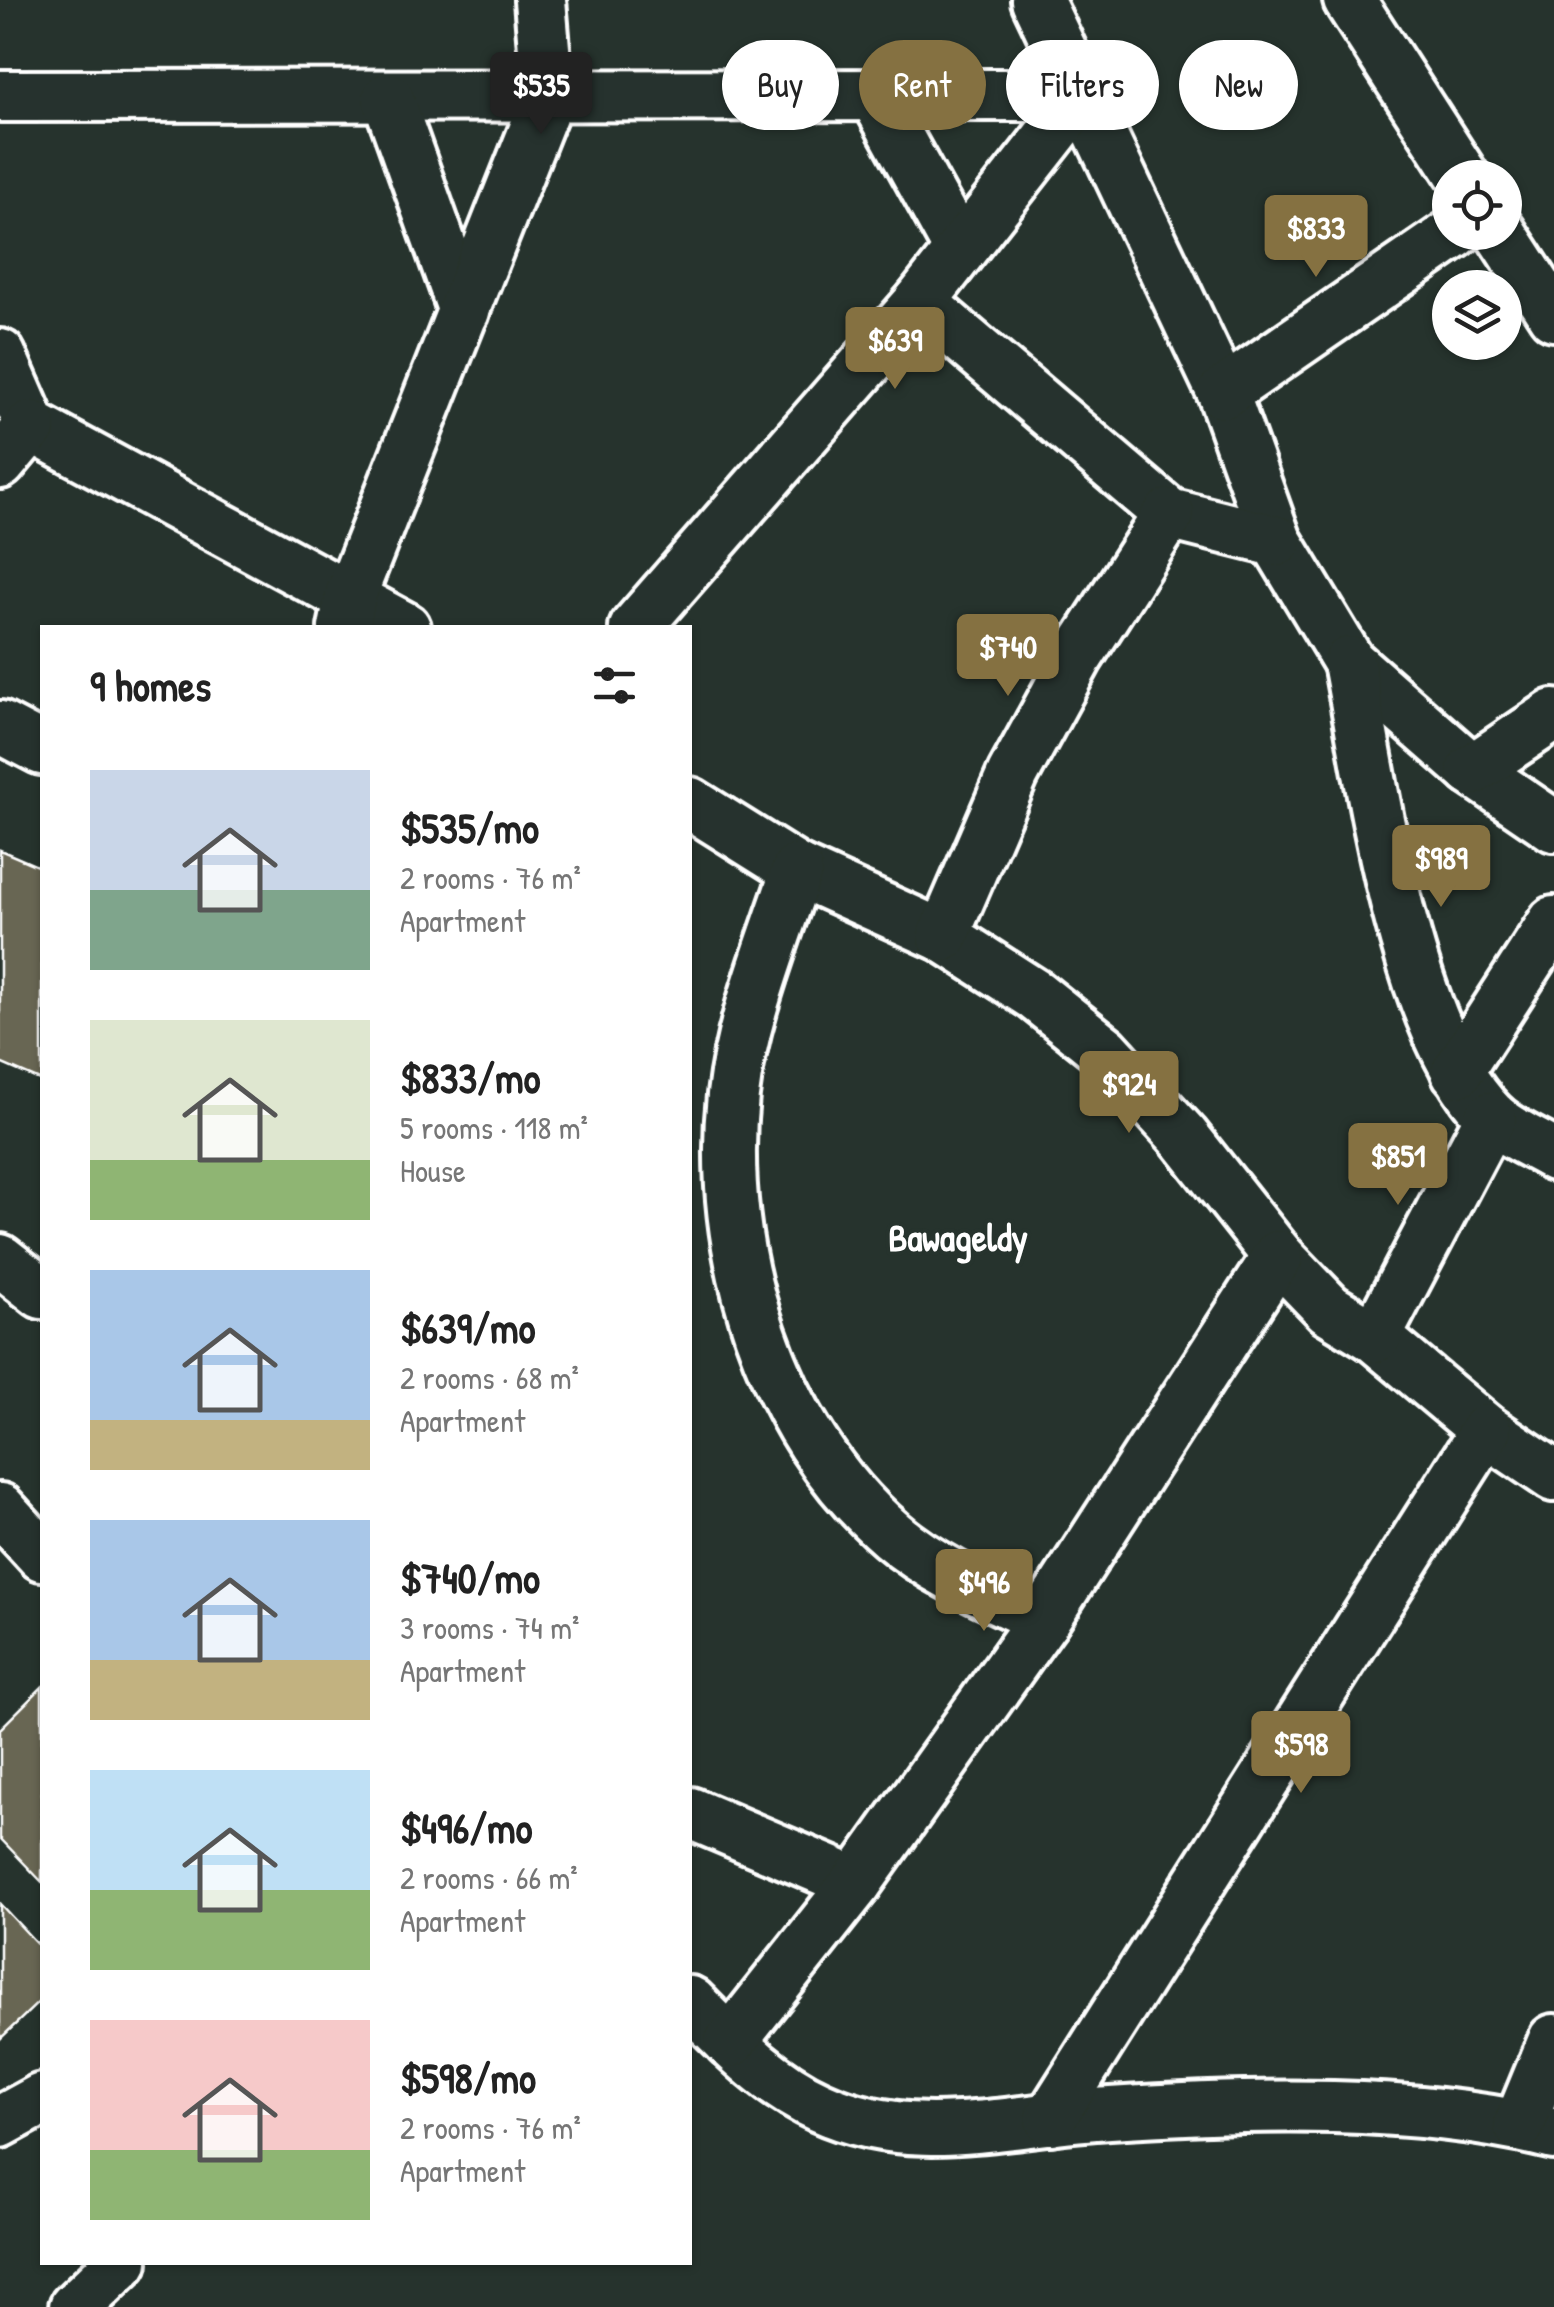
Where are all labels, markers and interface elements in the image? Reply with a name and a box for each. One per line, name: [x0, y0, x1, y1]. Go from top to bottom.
chip: Buy: [722, 40, 839, 130]
chip: Rent: [859, 40, 986, 130]
chip: Filters: [1006, 40, 1159, 130]
chip: New: [1179, 40, 1298, 130]
pin: $535: [482, 52, 600, 137]
text: $535: [512, 63, 570, 106]
map controls: [1432, 160, 1522, 360]
button: locate: [1432, 160, 1522, 250]
pin: $833: [1257, 195, 1375, 280]
text: $833: [1287, 206, 1345, 249]
button: layers: [1432, 270, 1522, 360]
pin: $639: [836, 307, 954, 392]
text: $639: [867, 318, 923, 361]
pin: $740: [949, 614, 1067, 699]
text: $740: [979, 625, 1037, 668]
text: 9 homes: [90, 657, 211, 714]
icon: filters: [587, 658, 642, 713]
text: $535/mo: [400, 799, 539, 856]
icon: home: [170, 810, 290, 930]
pin: $989: [1382, 825, 1500, 910]
text: $989: [1414, 836, 1468, 879]
text: 2 rooms · 76 m²: [400, 856, 581, 899]
text: Apartment: [400, 899, 525, 942]
text: $833/mo: [400, 1049, 540, 1106]
pin: $924: [1070, 1051, 1188, 1136]
icon: home: [170, 1060, 290, 1180]
text: $924: [1102, 1062, 1156, 1105]
text: 5 rooms · 118 m²: [400, 1106, 588, 1149]
pin: $851: [1339, 1123, 1457, 1208]
text: $851: [1370, 1134, 1426, 1177]
text: House: [400, 1149, 466, 1192]
district label: Bawageldy: [888, 1211, 1028, 1264]
text: $639/mo: [400, 1299, 536, 1356]
icon: home: [170, 1310, 290, 1430]
text: 2 rooms · 68 m²: [400, 1356, 579, 1399]
text: Apartment: [400, 1399, 525, 1442]
text: $740/mo: [400, 1549, 540, 1606]
pin: $496: [925, 1549, 1043, 1634]
icon: home: [170, 1560, 290, 1680]
text: $496: [958, 1560, 1010, 1603]
text: 3 rooms · 74 m²: [400, 1606, 579, 1649]
text: Apartment: [400, 1649, 525, 1692]
pin: $598: [1242, 1711, 1360, 1796]
text: $598: [1273, 1722, 1329, 1765]
text: $496/mo: [400, 1799, 532, 1856]
icon: home: [170, 1810, 290, 1930]
text: 2 rooms · 66 m²: [400, 1856, 578, 1899]
text: Apartment: [400, 1899, 525, 1942]
text: $598/mo: [400, 2049, 536, 2106]
icon: home: [170, 2060, 290, 2180]
text: 2 rooms · 76 m²: [400, 2106, 581, 2149]
text: Apartment: [400, 2149, 525, 2192]

